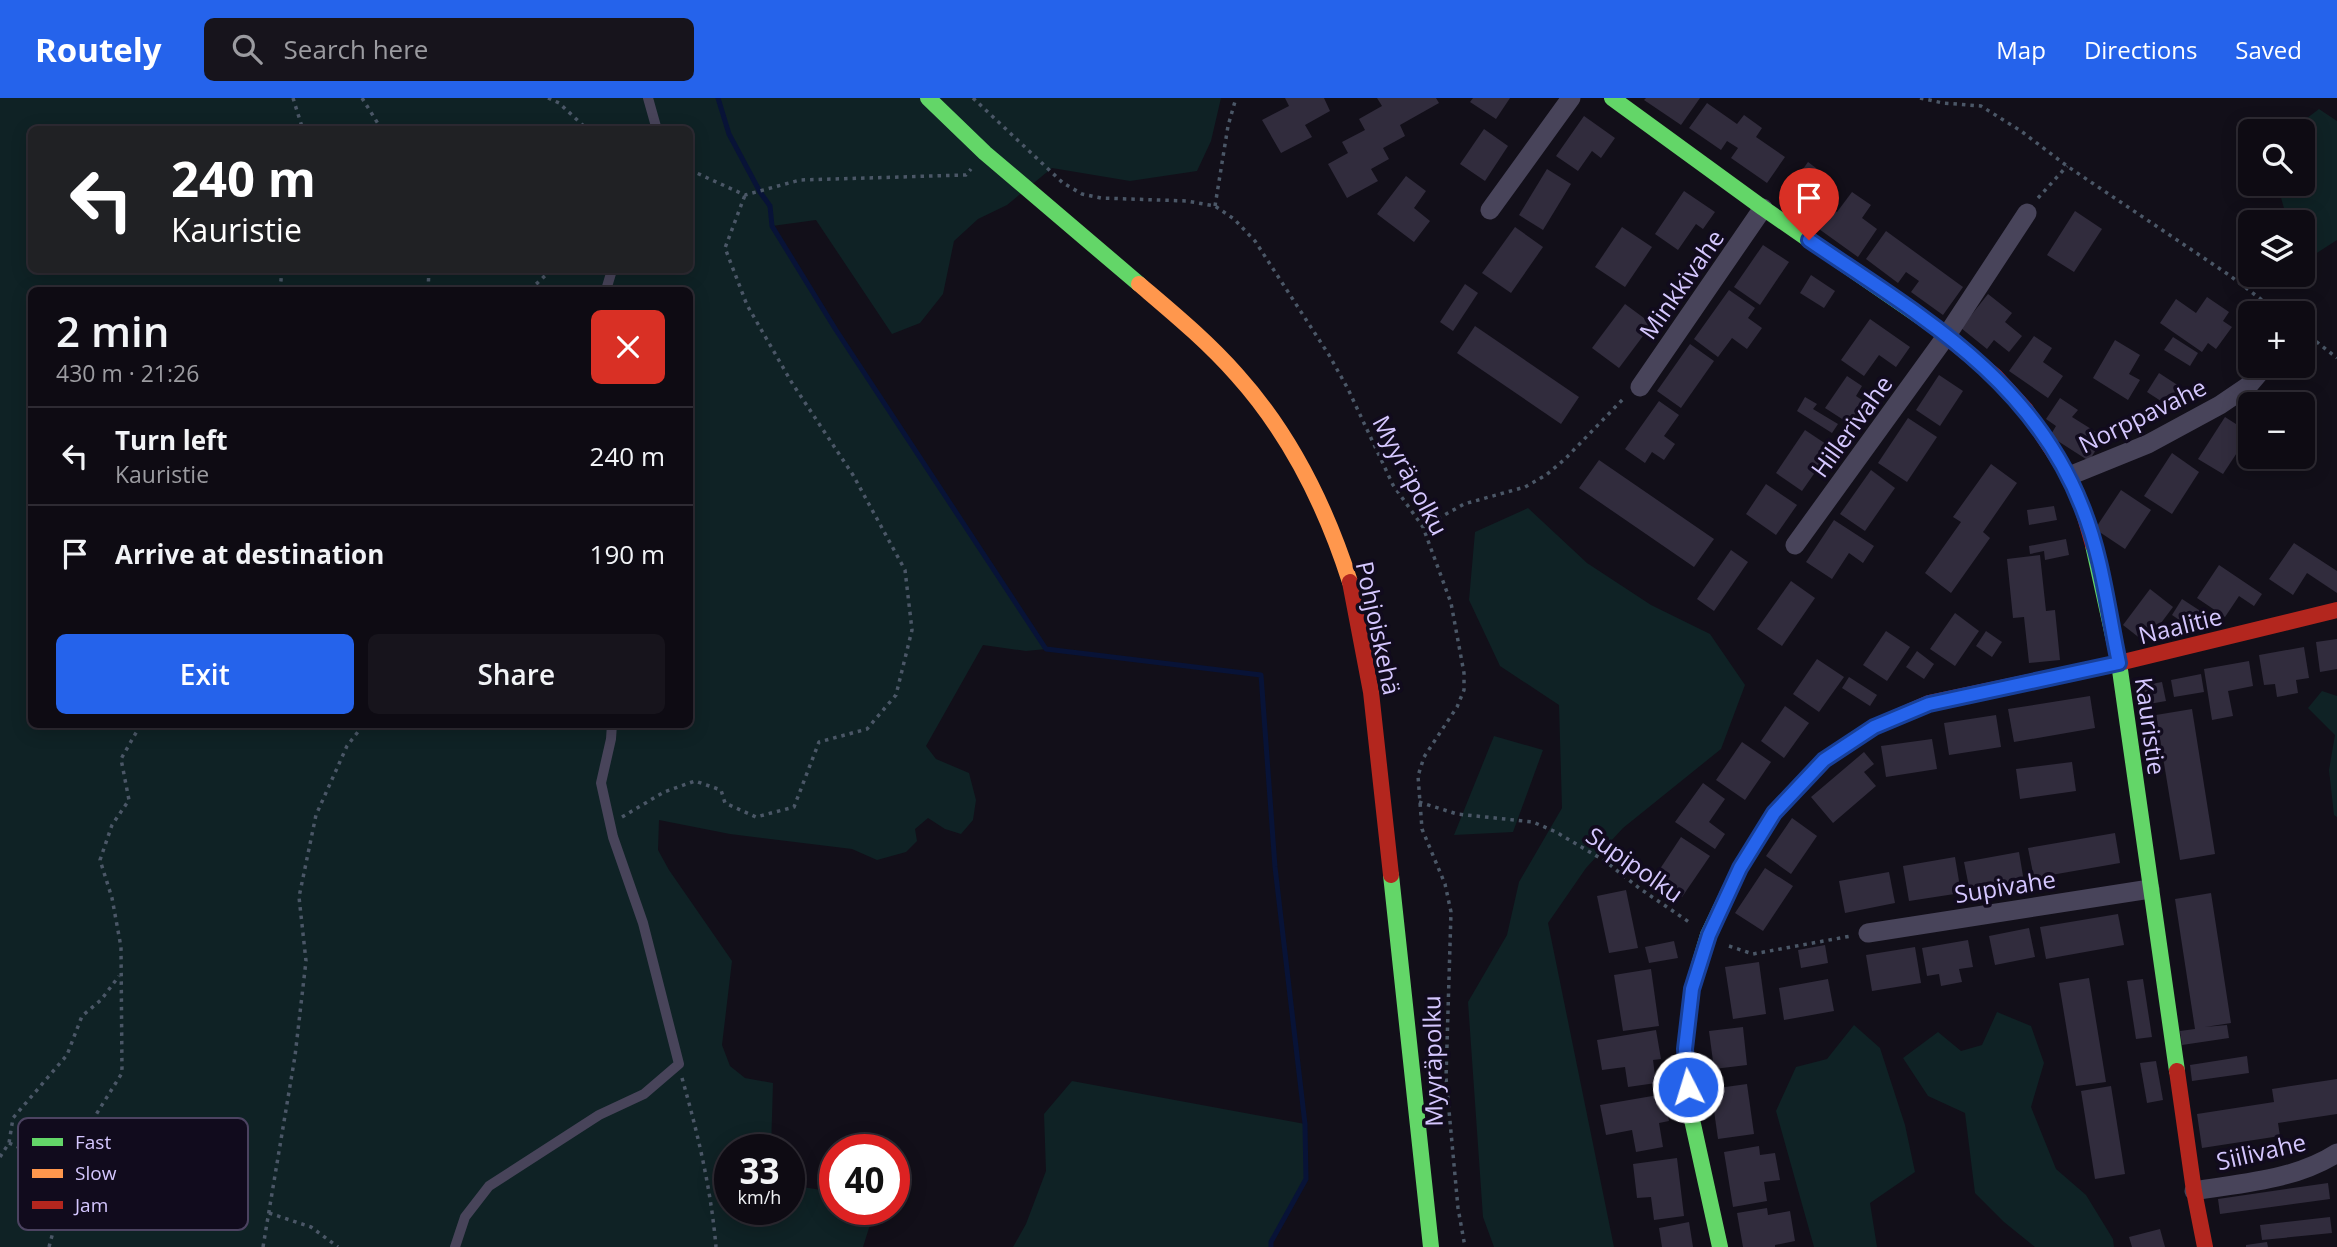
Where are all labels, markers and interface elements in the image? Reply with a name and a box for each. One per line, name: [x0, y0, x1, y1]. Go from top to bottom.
search box: [204, 18, 694, 81]
text: Routely: [35, 27, 162, 72]
icon: search: [228, 30, 266, 68]
text: Search here: [284, 31, 428, 67]
text: Map: [1996, 33, 2046, 66]
text: Directions: [2084, 33, 2197, 66]
text: Saved: [2235, 33, 2302, 66]
map controls: [2238, 119, 2315, 469]
button: search: [2238, 119, 2315, 196]
text: 240 m: [171, 145, 316, 211]
icon: left: [56, 154, 147, 245]
pin: [1779, 168, 1839, 240]
icon: arrive: [1790, 179, 1828, 217]
text: Kauristie: [171, 208, 302, 251]
button: layers: [2238, 210, 2315, 287]
street label: Minkkivahe: [1631, 222, 1731, 346]
button: +: [2238, 301, 2315, 378]
text: 2 min: [56, 302, 169, 359]
button: close: [591, 310, 665, 384]
text: 430 m · 21:26: [56, 357, 199, 389]
street label: Hillerivahe: [1803, 368, 1899, 484]
street label: Norppavahe: [2073, 370, 2211, 460]
button: −: [2238, 392, 2315, 469]
street label: Myyräpolku: [1366, 409, 1456, 541]
text: Turn left: [115, 422, 227, 458]
icon: left: [56, 437, 94, 475]
text: 240 m: [590, 438, 665, 474]
text: Kauristie: [115, 458, 209, 490]
icon: arrive: [56, 535, 94, 573]
text: Arrive at destination: [115, 536, 384, 572]
text: 190 m: [590, 536, 665, 572]
street label: Pohjoiskehä: [1349, 558, 1409, 698]
street label: Naalitie: [2135, 599, 2225, 651]
button: Exit: [56, 634, 354, 714]
button: Share: [368, 634, 665, 714]
street label: Kauristie: [2128, 675, 2174, 777]
street label: Supipolku: [1580, 819, 1690, 909]
street label: Supivahe: [1952, 862, 2058, 910]
street label: Myyräpolku: [1414, 995, 1450, 1127]
position arrow: [1651, 1050, 1725, 1124]
legend: [18, 1118, 248, 1230]
street label: Siilivahe: [2213, 1125, 2309, 1177]
text: Fast: [75, 1129, 111, 1155]
speed limit sign: 40: [819, 1134, 910, 1225]
text: 33: [739, 1147, 780, 1194]
text: Slow: [75, 1160, 117, 1186]
text: km/h: [738, 1185, 781, 1209]
text: Jam: [73, 1192, 108, 1218]

